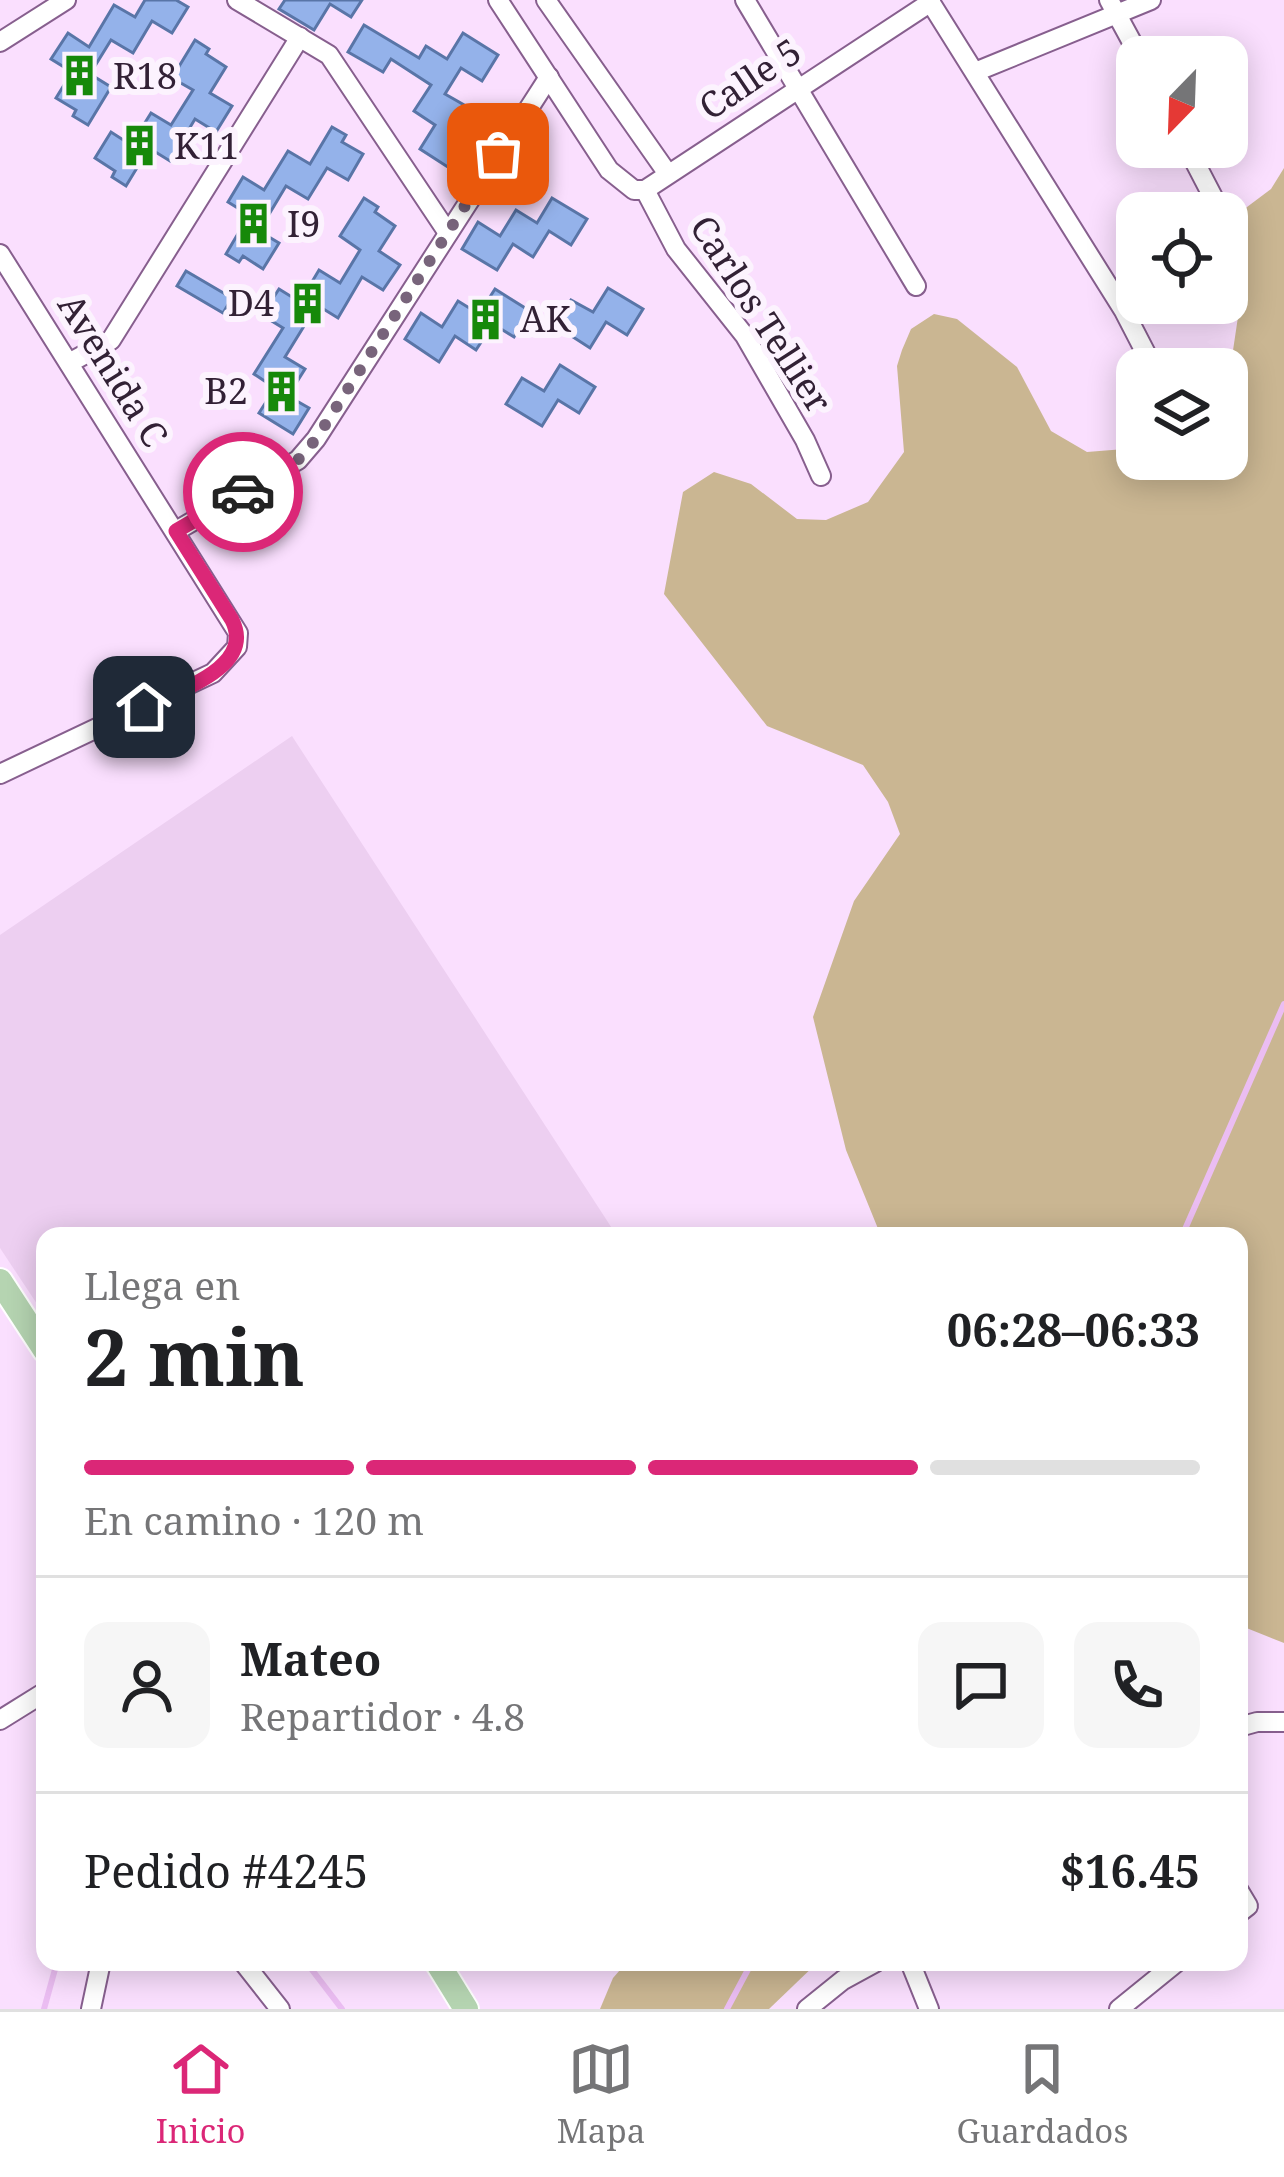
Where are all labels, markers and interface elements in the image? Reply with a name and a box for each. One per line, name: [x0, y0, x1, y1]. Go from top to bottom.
street label: Calle 5: [689, 27, 810, 131]
north arrow: [1116, 36, 1248, 168]
map controls: [1116, 36, 1248, 480]
place label: R18: [113, 51, 177, 100]
building icon: R18: [56, 53, 102, 99]
pin: [447, 103, 549, 205]
place label: K11: [174, 121, 239, 170]
icon: bag: [465, 121, 531, 187]
building icon: K11: [117, 123, 163, 169]
button: locate: [1116, 192, 1248, 324]
place label: I9: [287, 199, 320, 248]
building icon: I9: [230, 201, 276, 247]
street label: Carlos Tellier: [679, 205, 844, 422]
place label: D4: [228, 278, 274, 327]
building icon: D4: [285, 280, 331, 326]
street label: Avenida C: [47, 284, 180, 456]
place label: AK: [520, 294, 571, 343]
building icon: AK: [463, 296, 509, 342]
button: layers: [1116, 348, 1248, 480]
place label: B2: [204, 366, 248, 415]
building icon: B2: [259, 368, 305, 414]
courier: [183, 432, 303, 552]
icon: car: [210, 459, 276, 525]
pin: [93, 656, 195, 758]
icon: home: [111, 674, 177, 740]
text: Llega en: [84, 1258, 240, 1311]
text: 06:28–06:33: [947, 1299, 1200, 1360]
text: 2 min: [84, 1303, 305, 1409]
text: En camino · 120 m: [84, 1493, 424, 1546]
button: person: [84, 1622, 210, 1748]
button: chat: [918, 1622, 1044, 1748]
button: phone: [1074, 1622, 1200, 1748]
text: Mateo: [240, 1628, 381, 1689]
text: Repartidor · 4.8: [240, 1689, 525, 1742]
text: Pedido #4245: [84, 1840, 368, 1901]
text: $16.45: [1060, 1840, 1200, 1901]
tab: Inicio: [156, 2036, 245, 2153]
tab: Mapa: [557, 2036, 645, 2153]
tab: Guardados: [957, 2036, 1128, 2153]

